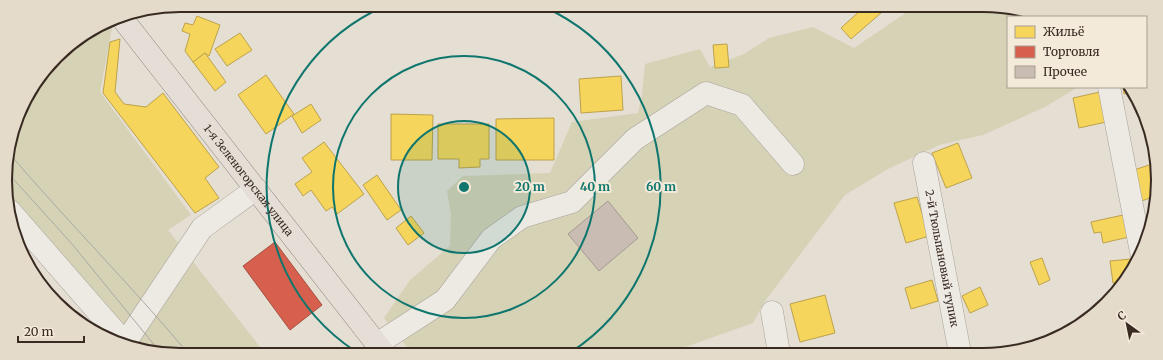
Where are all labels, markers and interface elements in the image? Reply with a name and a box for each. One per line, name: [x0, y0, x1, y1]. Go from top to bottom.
legend: [1007, 16, 1147, 88]
text: Жильё: [1043, 24, 1084, 39]
text: Торговля: [1043, 44, 1100, 59]
text: Прочее: [1043, 64, 1087, 79]
street label: 1-я Зеленогорская улица: [201, 121, 297, 239]
text: 20 m: [515, 179, 545, 194]
text: 40 m: [580, 179, 610, 194]
text: 60 m: [646, 179, 676, 194]
centre of rings: [457, 180, 471, 194]
street label: 2-й Тюльпановый тупик: [922, 189, 962, 328]
north arrow: [1107, 304, 1147, 344]
text: С: [1115, 308, 1128, 323]
scale bar: [18, 318, 84, 344]
text: 20 m: [24, 324, 53, 339]

